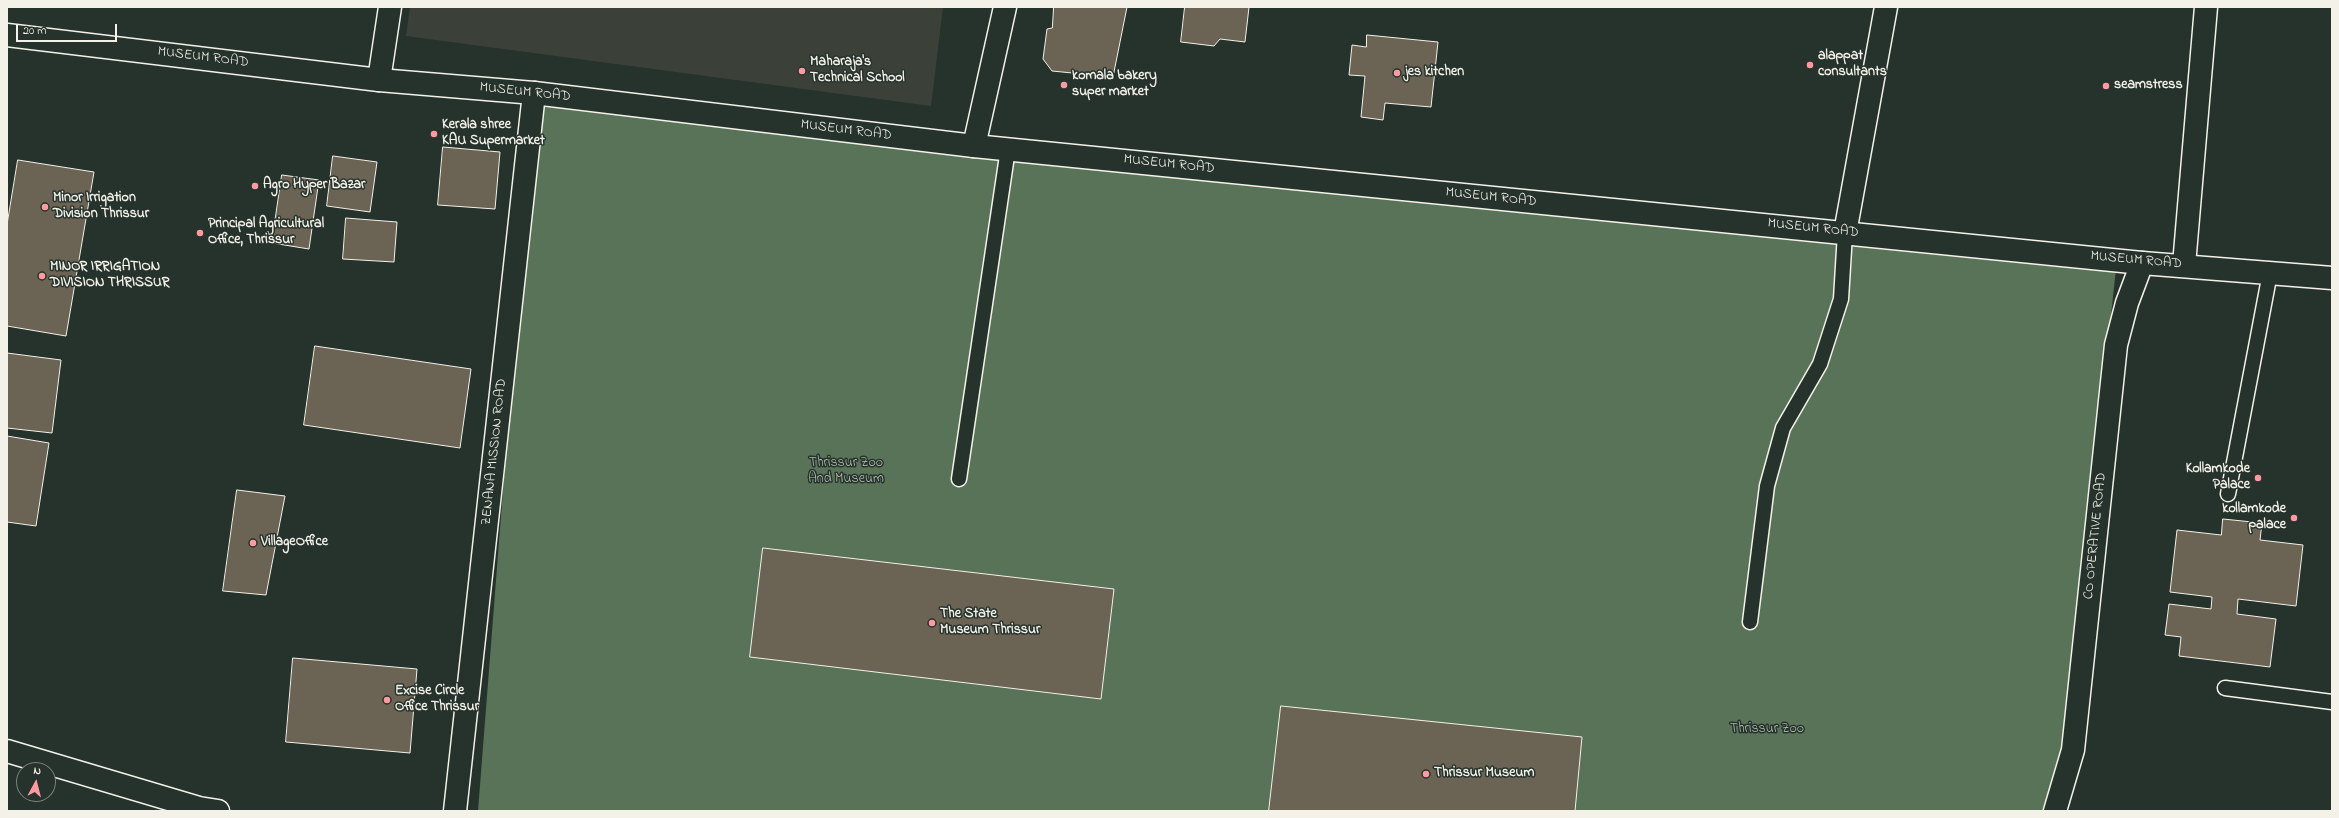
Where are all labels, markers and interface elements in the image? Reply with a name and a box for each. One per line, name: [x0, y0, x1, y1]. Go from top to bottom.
scale bar: [18, 16, 119, 42]
text: 20 m: [23, 22, 46, 40]
street label: MUSEUM ROAD: [156, 44, 250, 72]
place label: alappat consultants: [1818, 49, 1887, 82]
place label: Maharaja's Technical School: [810, 55, 905, 88]
marker: alappat consultants: [1805, 60, 1815, 70]
place label: jes kitchen: [1405, 65, 1464, 81]
marker: Maharaja's Technical School: [797, 66, 807, 76]
marker: jes kitchen: [1392, 68, 1402, 78]
place label: komala bakery super market: [1072, 69, 1157, 102]
place label: seamstress: [2114, 78, 2183, 94]
street label: MUSEUM ROAD: [479, 80, 571, 106]
marker: komala bakery super market: [1059, 80, 1069, 90]
marker: seamstress: [2101, 81, 2111, 91]
street label: MUSEUM ROAD: [799, 117, 893, 145]
place label: Kerala shree KAU Supermarket: [442, 118, 545, 150]
marker: Kerala shree KAU Supermarket: [429, 129, 439, 139]
street label: MUSEUM ROAD: [1123, 152, 1215, 178]
place label: Agro Hyper Bazar: [263, 178, 365, 194]
marker: Agro Hyper Bazar: [250, 181, 260, 191]
street label: MUSEUM ROAD: [1445, 185, 1537, 211]
place label: Minor Irrigation Division Thrissur: [53, 191, 149, 224]
marker: Minor Irrigation Division Thrissur: [40, 202, 50, 212]
street label: MUSEUM ROAD: [1767, 216, 1859, 242]
place label: Principal Agricultural Office, Thrissur: [208, 217, 324, 250]
marker: Principal Agricultural Office, Thrissur: [195, 228, 205, 238]
street label: MUSEUM ROAD: [2090, 249, 2182, 273]
place label: MINOR IRRIGATION DIVISION THRISSUR: [50, 260, 170, 292]
marker: MINOR IRRIGATION DIVISION THRISSUR: [37, 271, 47, 281]
street label: ZENANA MISSION ROAD: [479, 378, 511, 526]
park label: Thrissur Zoo And Museum: [808, 456, 884, 488]
place label: Kollamkode Palace: [2186, 462, 2250, 494]
street label: CO OPERATIVE ROAD: [2081, 472, 2111, 600]
marker: Kollamkode Palace: [2253, 473, 2263, 483]
place label: kollamkode palace: [2222, 502, 2286, 534]
marker: kollamkode palace: [2289, 513, 2299, 523]
place label: VillageOffice: [261, 535, 328, 551]
marker: VillageOffice: [248, 538, 258, 548]
place label: The State Museum Thrissur: [940, 607, 1040, 640]
marker: The State Museum Thrissur: [927, 618, 937, 628]
place label: Excise Circle Office Thrissur: [395, 684, 479, 716]
marker: Excise Circle Office Thrissur: [382, 695, 392, 705]
park label: Thrissur Zoo: [1730, 722, 1804, 738]
north arrow: [16, 762, 56, 802]
text: N: [33, 763, 42, 779]
place label: Thrissur Museum: [1434, 766, 1534, 782]
marker: Thrissur Museum: [1421, 769, 1431, 779]

